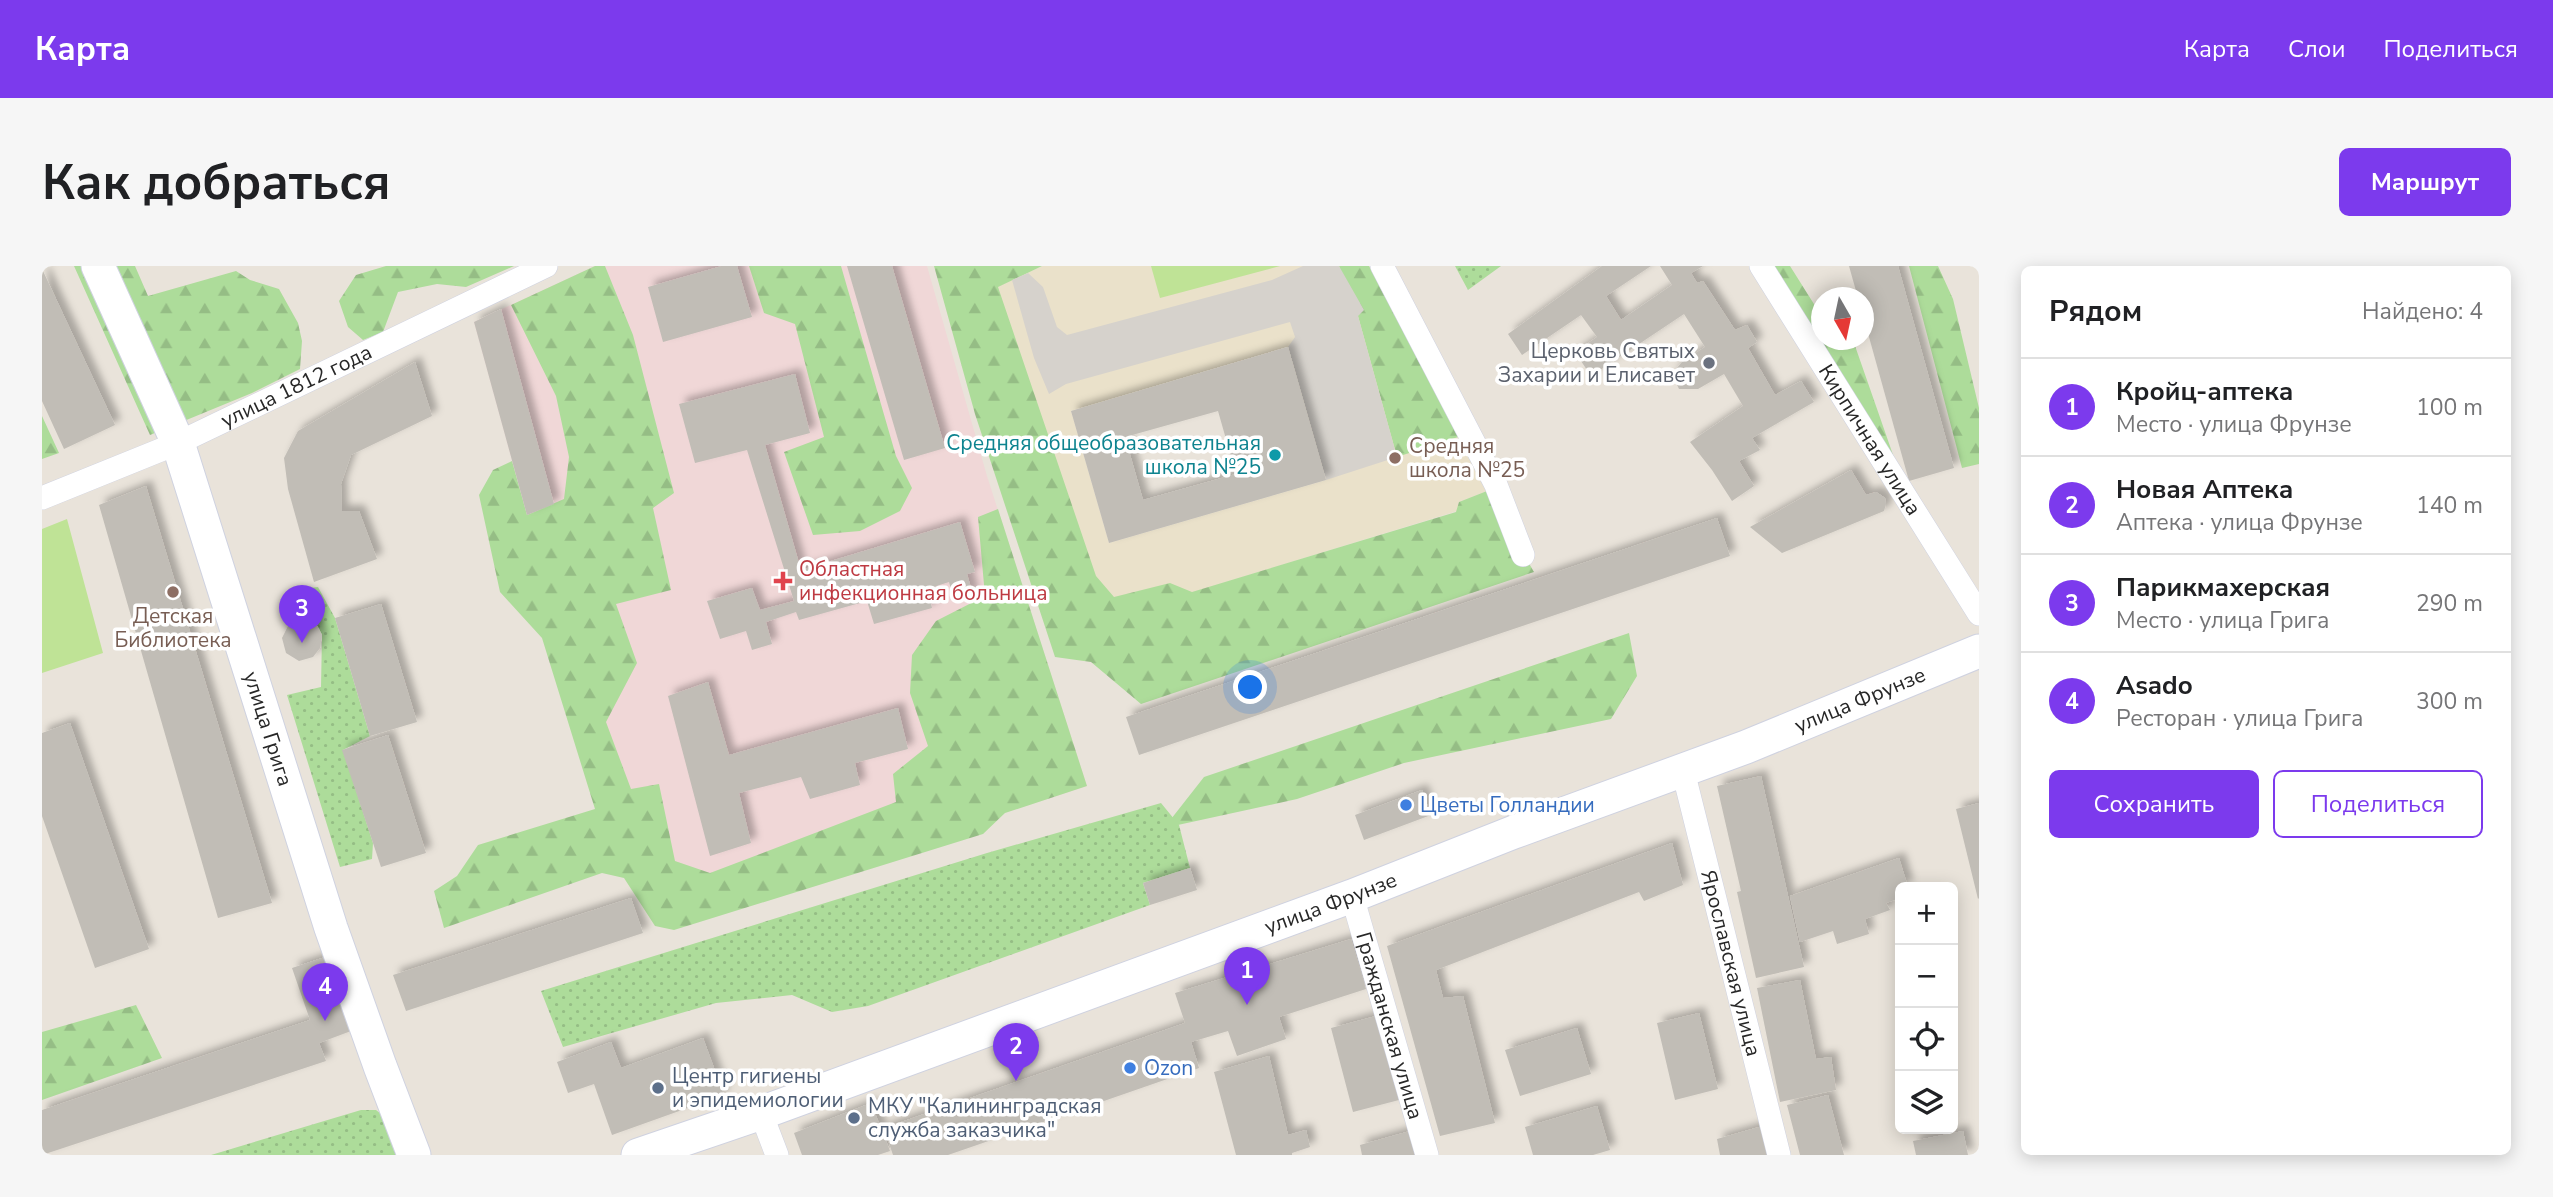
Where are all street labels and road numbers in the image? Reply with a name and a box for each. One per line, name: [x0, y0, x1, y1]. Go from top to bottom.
street label: улица 1812 года: [216, 338, 377, 434]
street label: Кирпичная улица: [1812, 359, 1928, 521]
street label: улица Фрунзе: [1790, 661, 1930, 740]
street label: улица Грига: [237, 668, 299, 790]
street label: улица Фрунзе: [1261, 866, 1401, 941]
street label: Ярославская улица: [1694, 867, 1768, 1059]
street label: Гражданская улица: [1349, 929, 1430, 1123]

